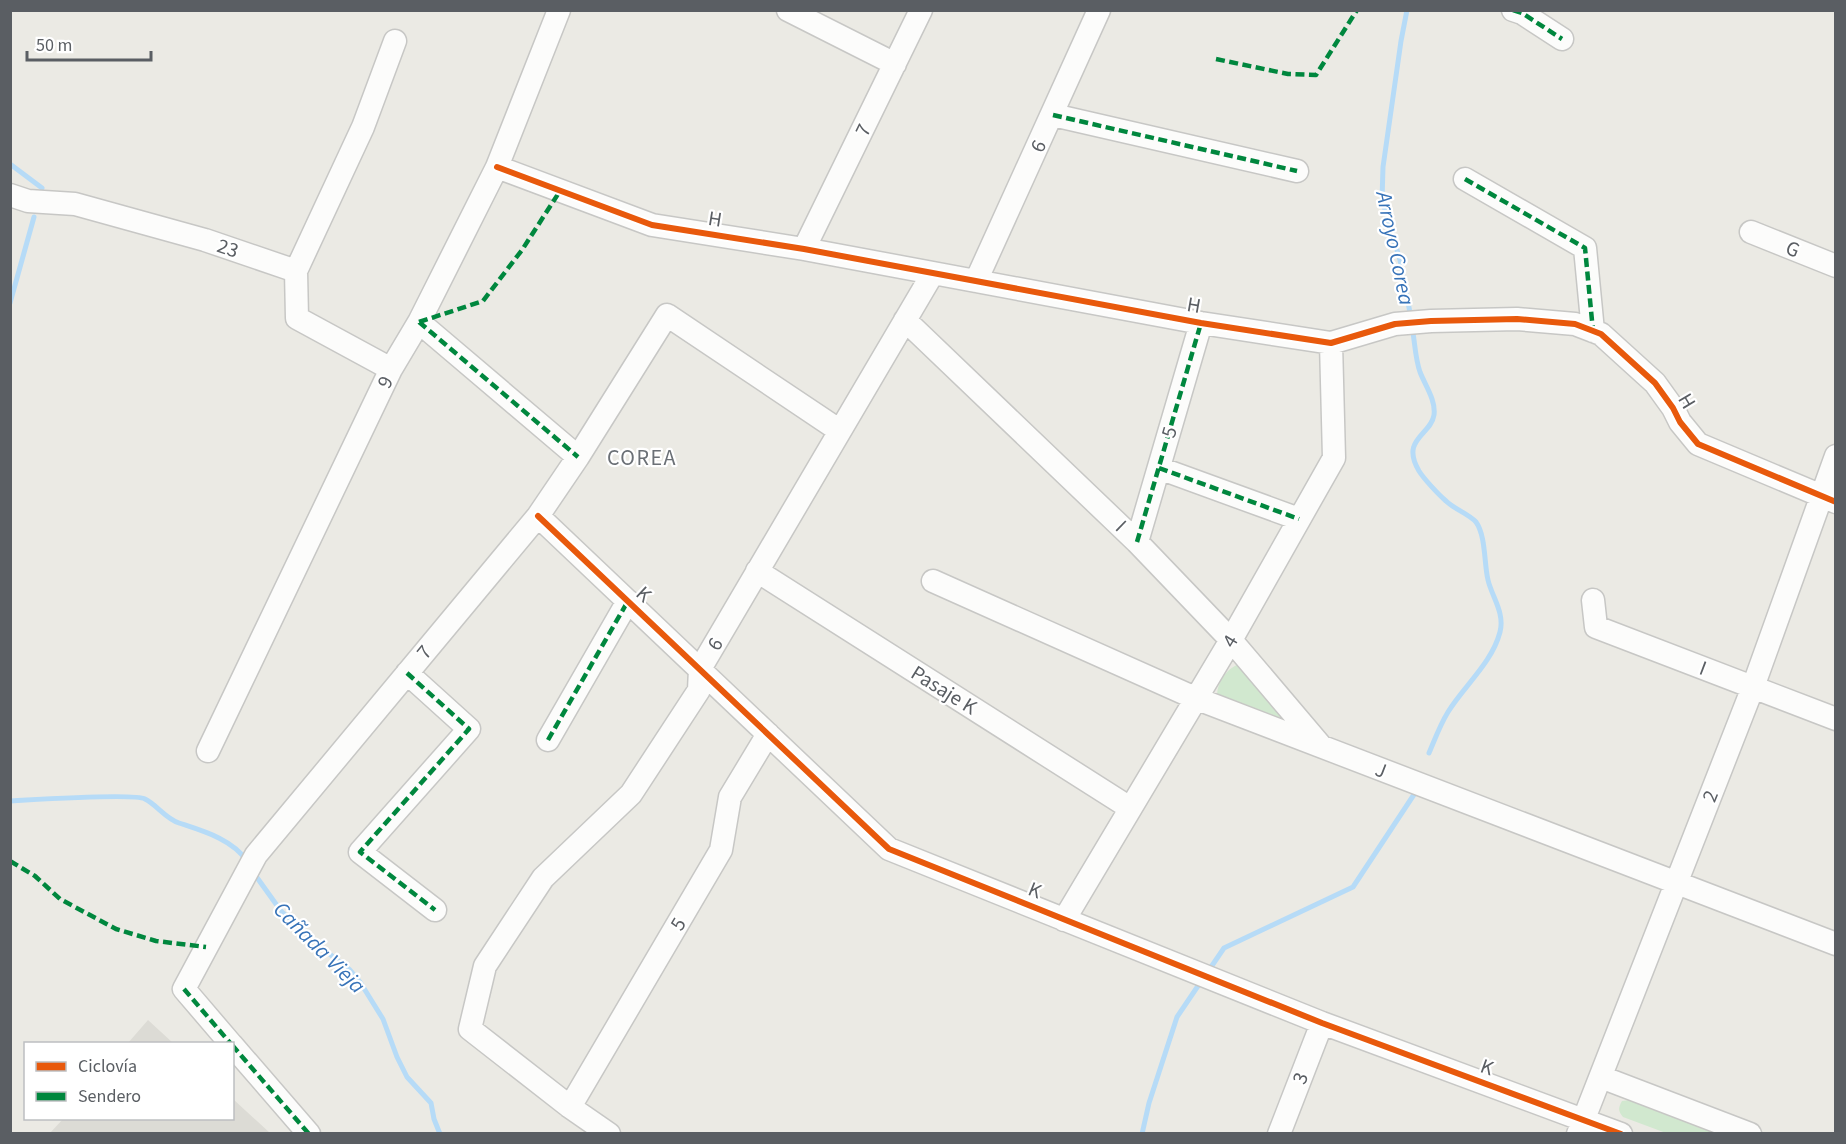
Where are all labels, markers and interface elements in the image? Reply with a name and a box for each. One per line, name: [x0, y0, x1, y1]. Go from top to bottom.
scale bar: [27, 24, 152, 62]
text: 50 m: [36, 33, 72, 58]
street label: 7: [847, 119, 879, 141]
street label: 6: [1022, 135, 1054, 157]
water label: Arroyo Corea: [1367, 186, 1423, 308]
street label: H: [706, 203, 724, 235]
street label: 23: [213, 230, 243, 266]
street label: G: [1781, 233, 1805, 265]
street label: H: [1185, 289, 1203, 321]
street label: 9: [369, 371, 401, 393]
street label: H: [1671, 387, 1703, 415]
street label: 5: [1153, 423, 1185, 441]
district label: COREA: [607, 442, 677, 474]
street label: I: [1109, 513, 1133, 539]
street label: K: [629, 579, 659, 610]
street label: 4: [1214, 629, 1246, 653]
street label: 6: [699, 632, 731, 656]
street label: 7: [409, 638, 439, 666]
street label: I: [1695, 653, 1711, 683]
street label: Pasaje K: [905, 658, 984, 722]
street label: J: [1371, 754, 1391, 786]
street label: 2: [1694, 786, 1726, 806]
street label: K: [1024, 874, 1047, 906]
water label: Cañada Vieja: [266, 894, 373, 1001]
street label: 5: [662, 912, 694, 936]
legend: [24, 1042, 234, 1120]
street label: K: [1476, 1051, 1499, 1083]
text: Ciclovía: [78, 1054, 137, 1079]
street label: 3: [1284, 1068, 1316, 1088]
text: Sendero: [78, 1084, 141, 1109]

